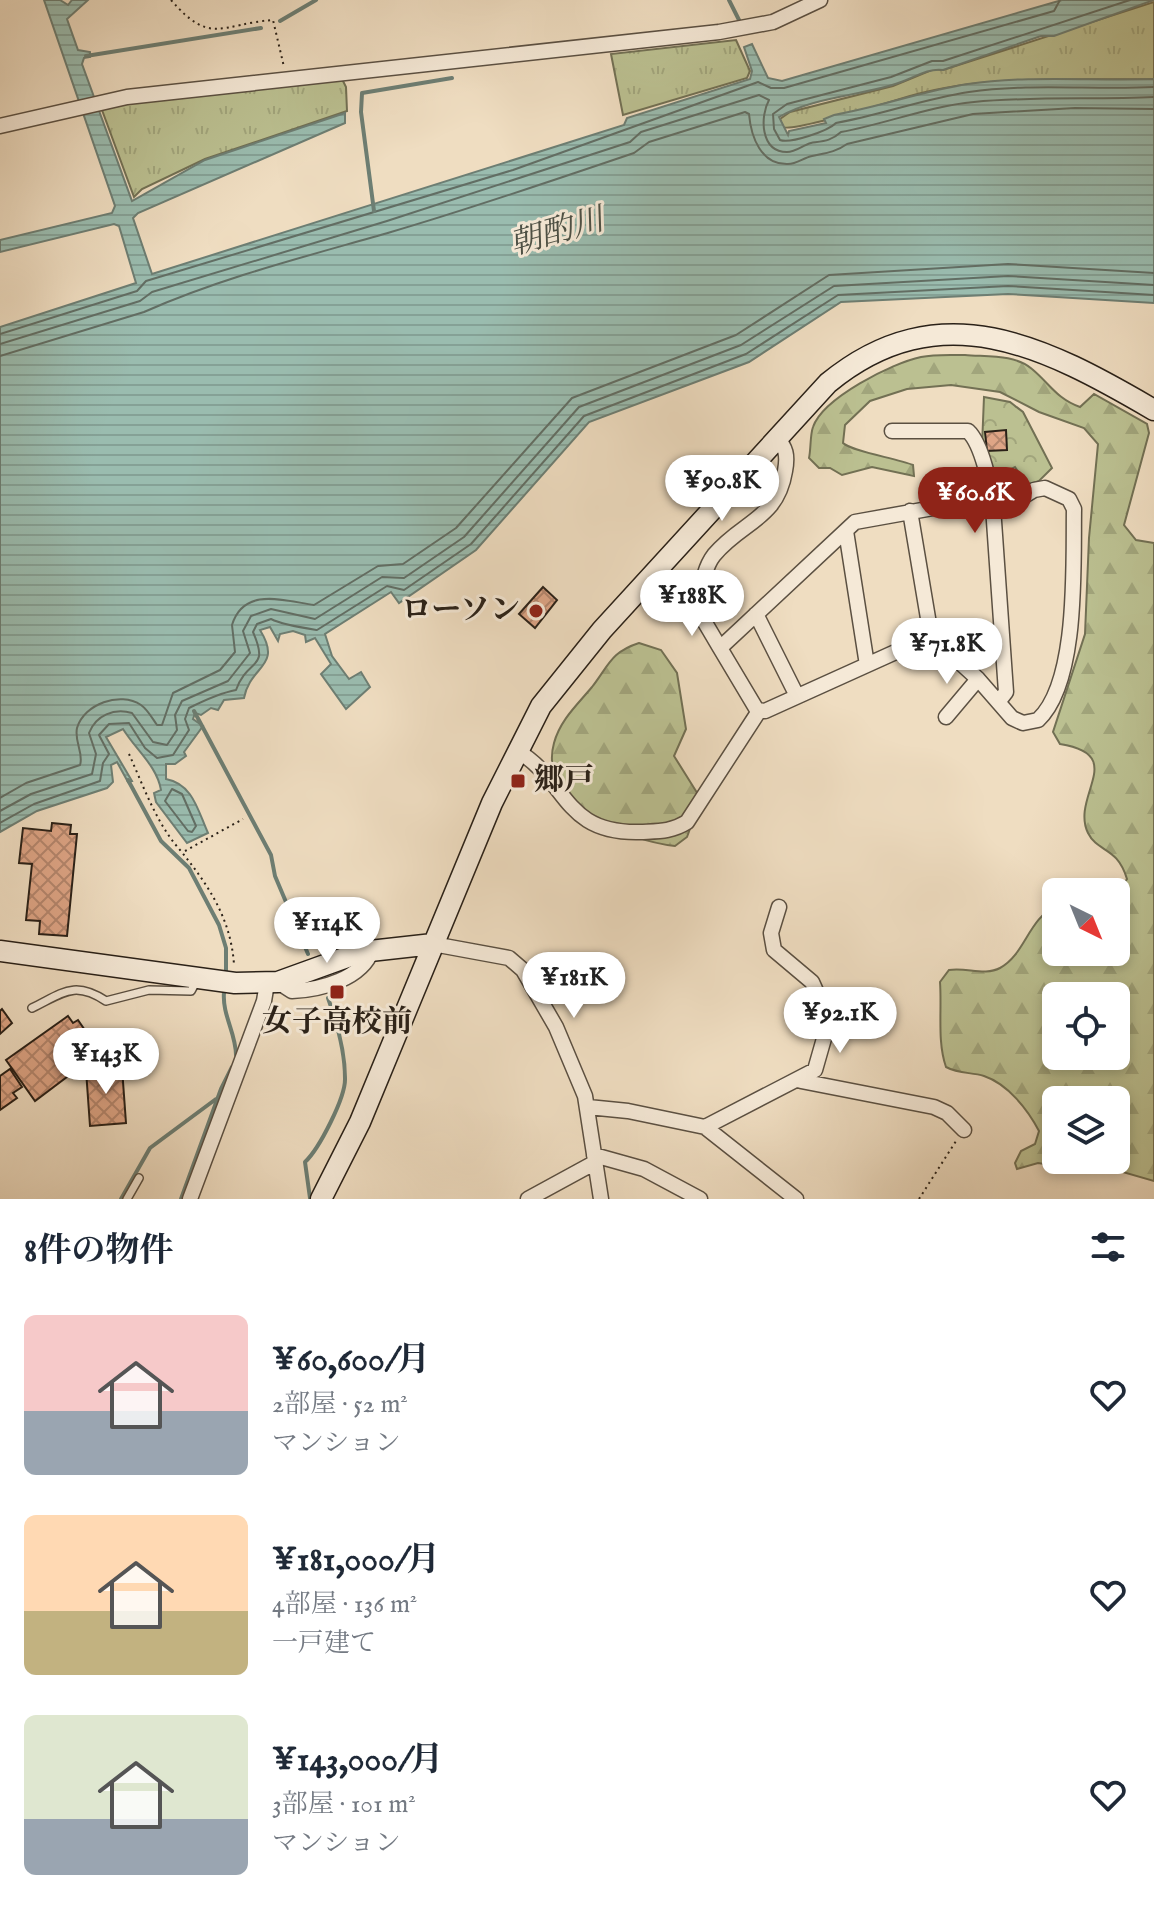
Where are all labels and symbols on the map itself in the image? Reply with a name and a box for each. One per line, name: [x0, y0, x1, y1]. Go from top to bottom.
water label: 朝酌川: [505, 199, 612, 266]
pin: ¥90.8K: [657, 455, 787, 523]
pin: ¥60.6K: [910, 467, 1040, 535]
pin: ¥188K: [636, 570, 748, 638]
place label: ローソン: [401, 592, 520, 630]
marker: ローソン: [527, 602, 545, 620]
pin: ¥71.8K: [882, 618, 1012, 686]
place label: 郷戸: [534, 762, 594, 800]
marker: 郷戸: [509, 772, 527, 790]
north arrow: [1042, 878, 1130, 966]
pin: ¥114K: [271, 897, 383, 965]
pin: ¥181K: [518, 952, 630, 1020]
marker: 女子高校前: [328, 983, 346, 1001]
pin: ¥92.1K: [775, 987, 905, 1055]
place label: 女子高校前: [262, 1004, 412, 1042]
pin: ¥143K: [50, 1028, 162, 1096]

